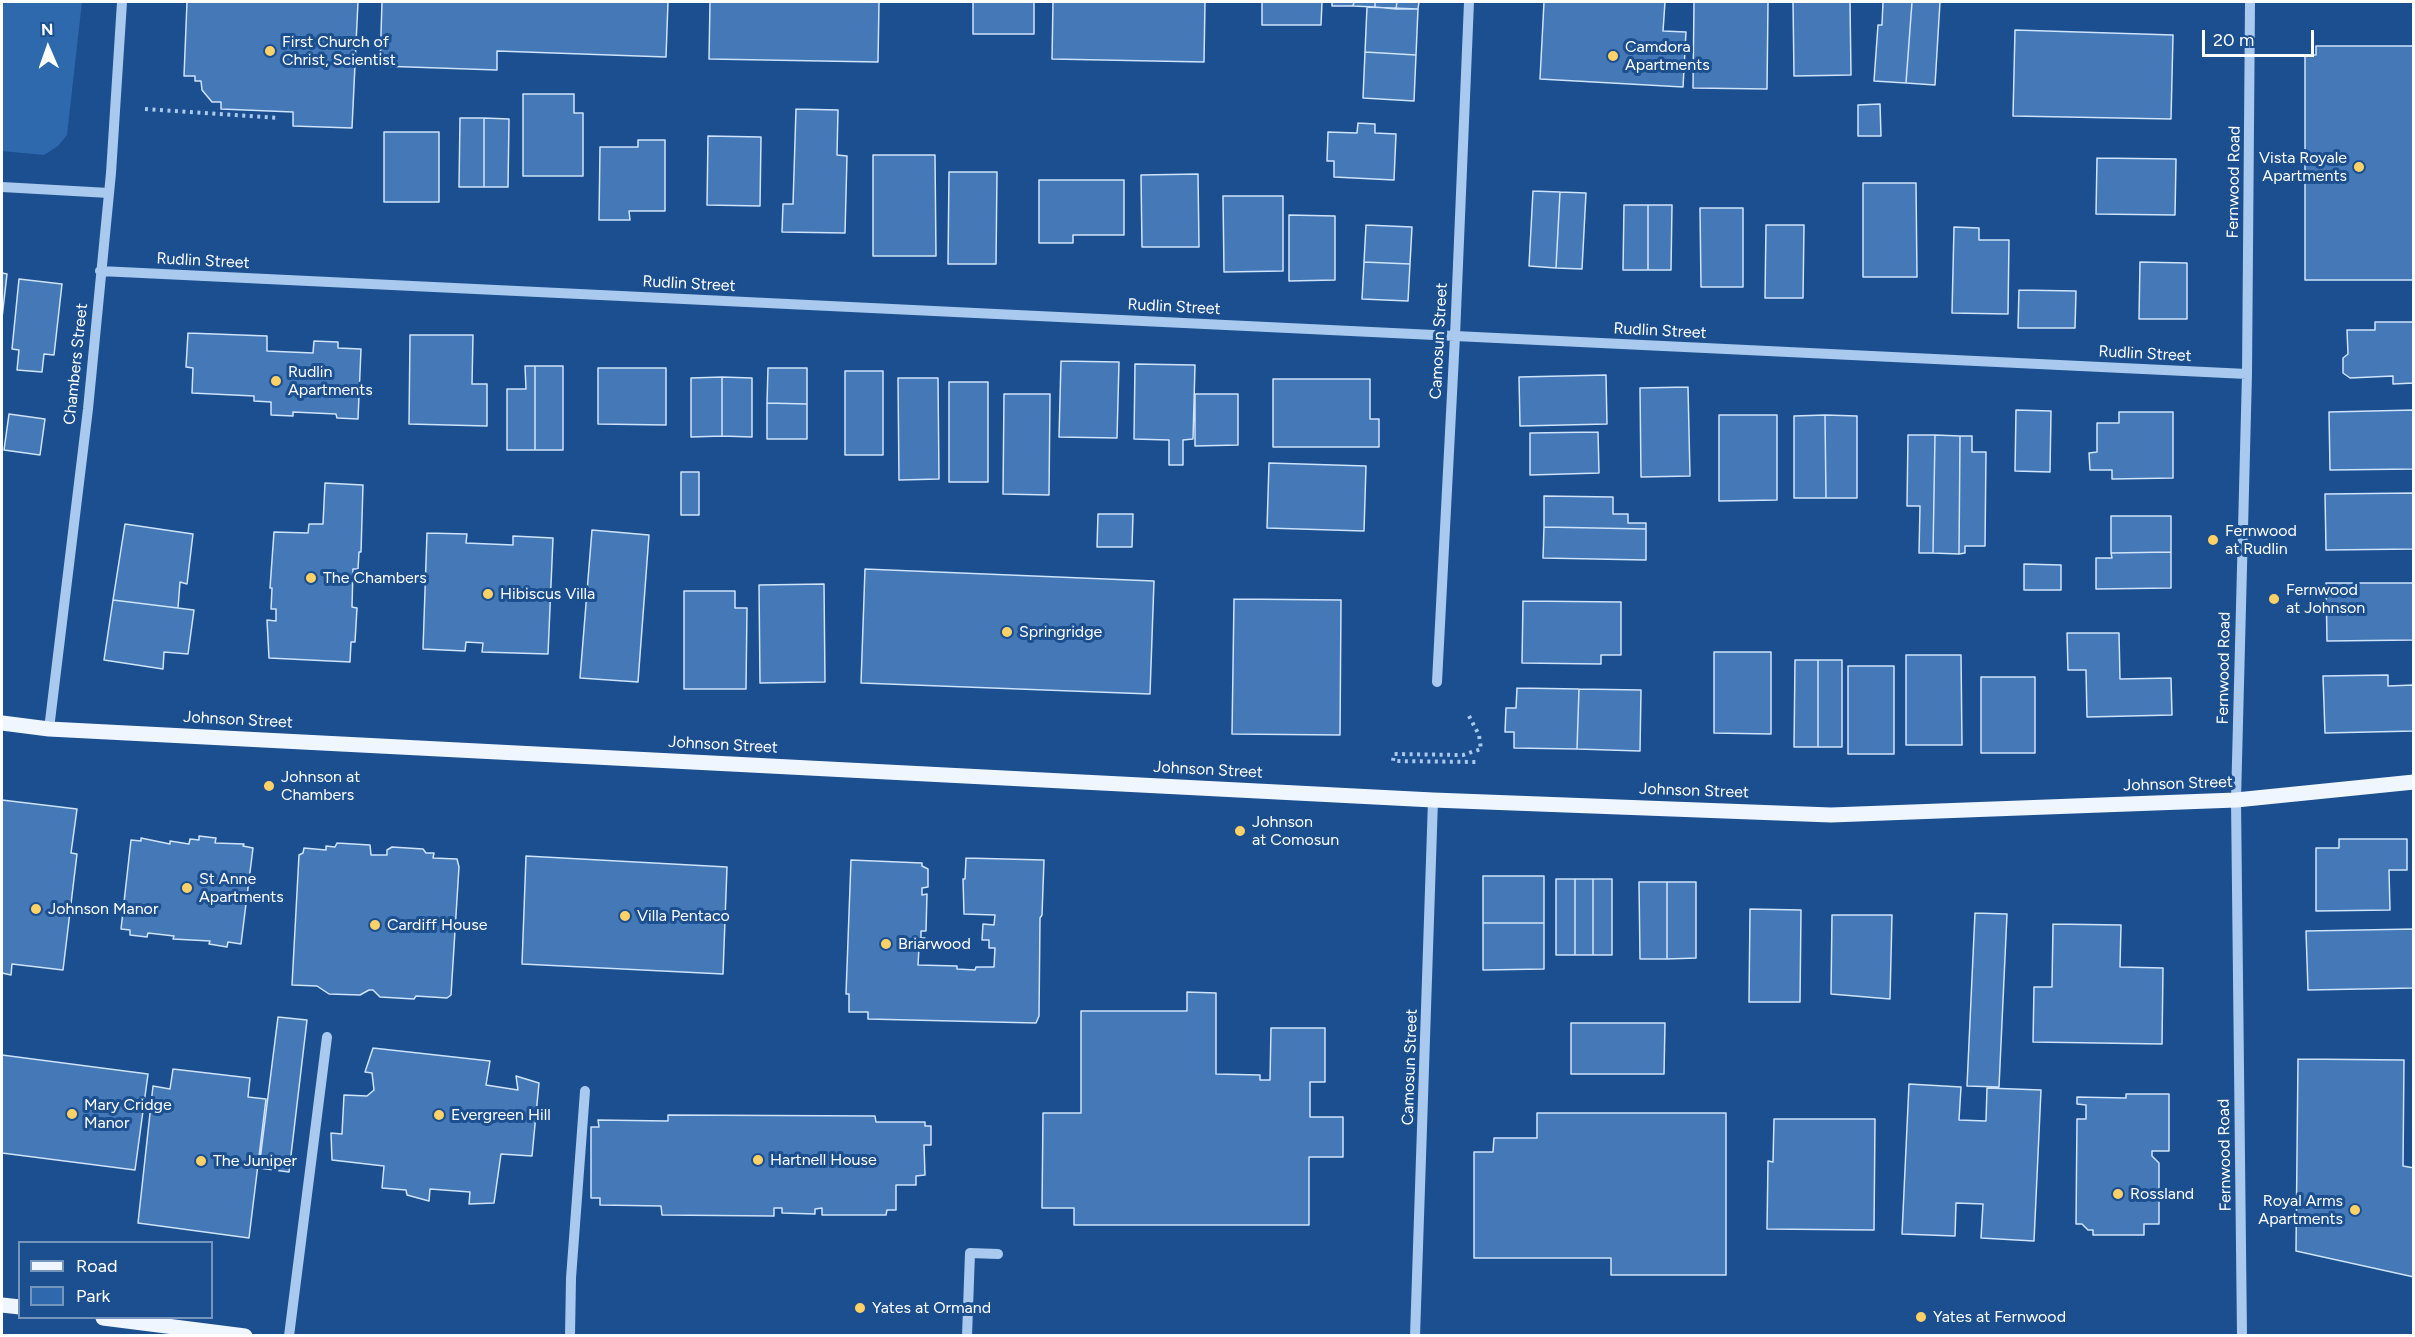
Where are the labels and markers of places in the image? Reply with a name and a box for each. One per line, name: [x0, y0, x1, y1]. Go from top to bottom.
place label: First Church of Christ, Scientist: [282, 32, 396, 70]
place label: Camdora Apartments: [1625, 37, 1710, 75]
marker: First Church of Christ, Scientist: [263, 44, 277, 58]
marker: Camdora Apartments: [1606, 49, 1620, 63]
place label: Vista Royale Apartments: [2259, 148, 2347, 186]
marker: Vista Royale Apartments: [2352, 160, 2366, 174]
place label: Rudlin Apartments: [288, 362, 373, 400]
marker: Rudlin Apartments: [269, 374, 283, 388]
place label: Fernwood at Rudlin: [2225, 521, 2297, 559]
marker: Fernwood at Rudlin: [2206, 533, 2220, 547]
place label: The Chambers: [323, 568, 427, 588]
marker: The Chambers: [304, 571, 318, 585]
place label: Fernwood at Johnson: [2286, 580, 2365, 618]
place label: Hibiscus Villa: [500, 584, 595, 604]
marker: Hibiscus Villa: [481, 587, 495, 601]
marker: Fernwood at Johnson: [2267, 592, 2281, 606]
place label: Springridge: [1019, 622, 1102, 642]
marker: Springridge: [1000, 625, 1014, 639]
place label: Johnson at Chambers: [281, 767, 360, 805]
marker: Johnson at Chambers: [262, 779, 276, 793]
place label: Johnson at Comosun: [1252, 812, 1339, 850]
marker: Johnson at Comosun: [1233, 824, 1247, 838]
place label: St Anne Apartments: [199, 869, 284, 907]
marker: St Anne Apartments: [180, 881, 194, 895]
place label: Johnson Manor: [48, 899, 158, 919]
marker: Johnson Manor: [29, 902, 43, 916]
place label: Villa Pentaco: [637, 906, 730, 926]
marker: Villa Pentaco: [618, 909, 632, 923]
place label: Cardiff House: [387, 915, 487, 935]
marker: Cardiff House: [368, 918, 382, 932]
place label: Briarwood: [898, 934, 971, 954]
marker: Briarwood: [879, 937, 893, 951]
place label: Mary Cridge Manor: [84, 1095, 172, 1133]
place label: Evergreen Hill: [451, 1105, 551, 1125]
marker: Mary Cridge Manor: [65, 1107, 79, 1121]
marker: Evergreen Hill: [432, 1108, 446, 1122]
place label: Hartnell House: [770, 1150, 877, 1170]
place label: The Juniper: [213, 1151, 297, 1171]
marker: Hartnell House: [751, 1153, 765, 1167]
marker: The Juniper: [194, 1154, 208, 1168]
place label: Rossland: [2130, 1184, 2194, 1204]
marker: Rossland: [2111, 1187, 2125, 1201]
place label: Royal Arms Apartments: [2258, 1191, 2343, 1229]
marker: Royal Arms Apartments: [2348, 1203, 2362, 1217]
place label: Yates at Ormand: [872, 1298, 991, 1318]
marker: Yates at Ormand: [853, 1301, 867, 1315]
place label: Yates at Fernwood: [1933, 1307, 2066, 1327]
marker: Yates at Fernwood: [1914, 1310, 1928, 1324]

